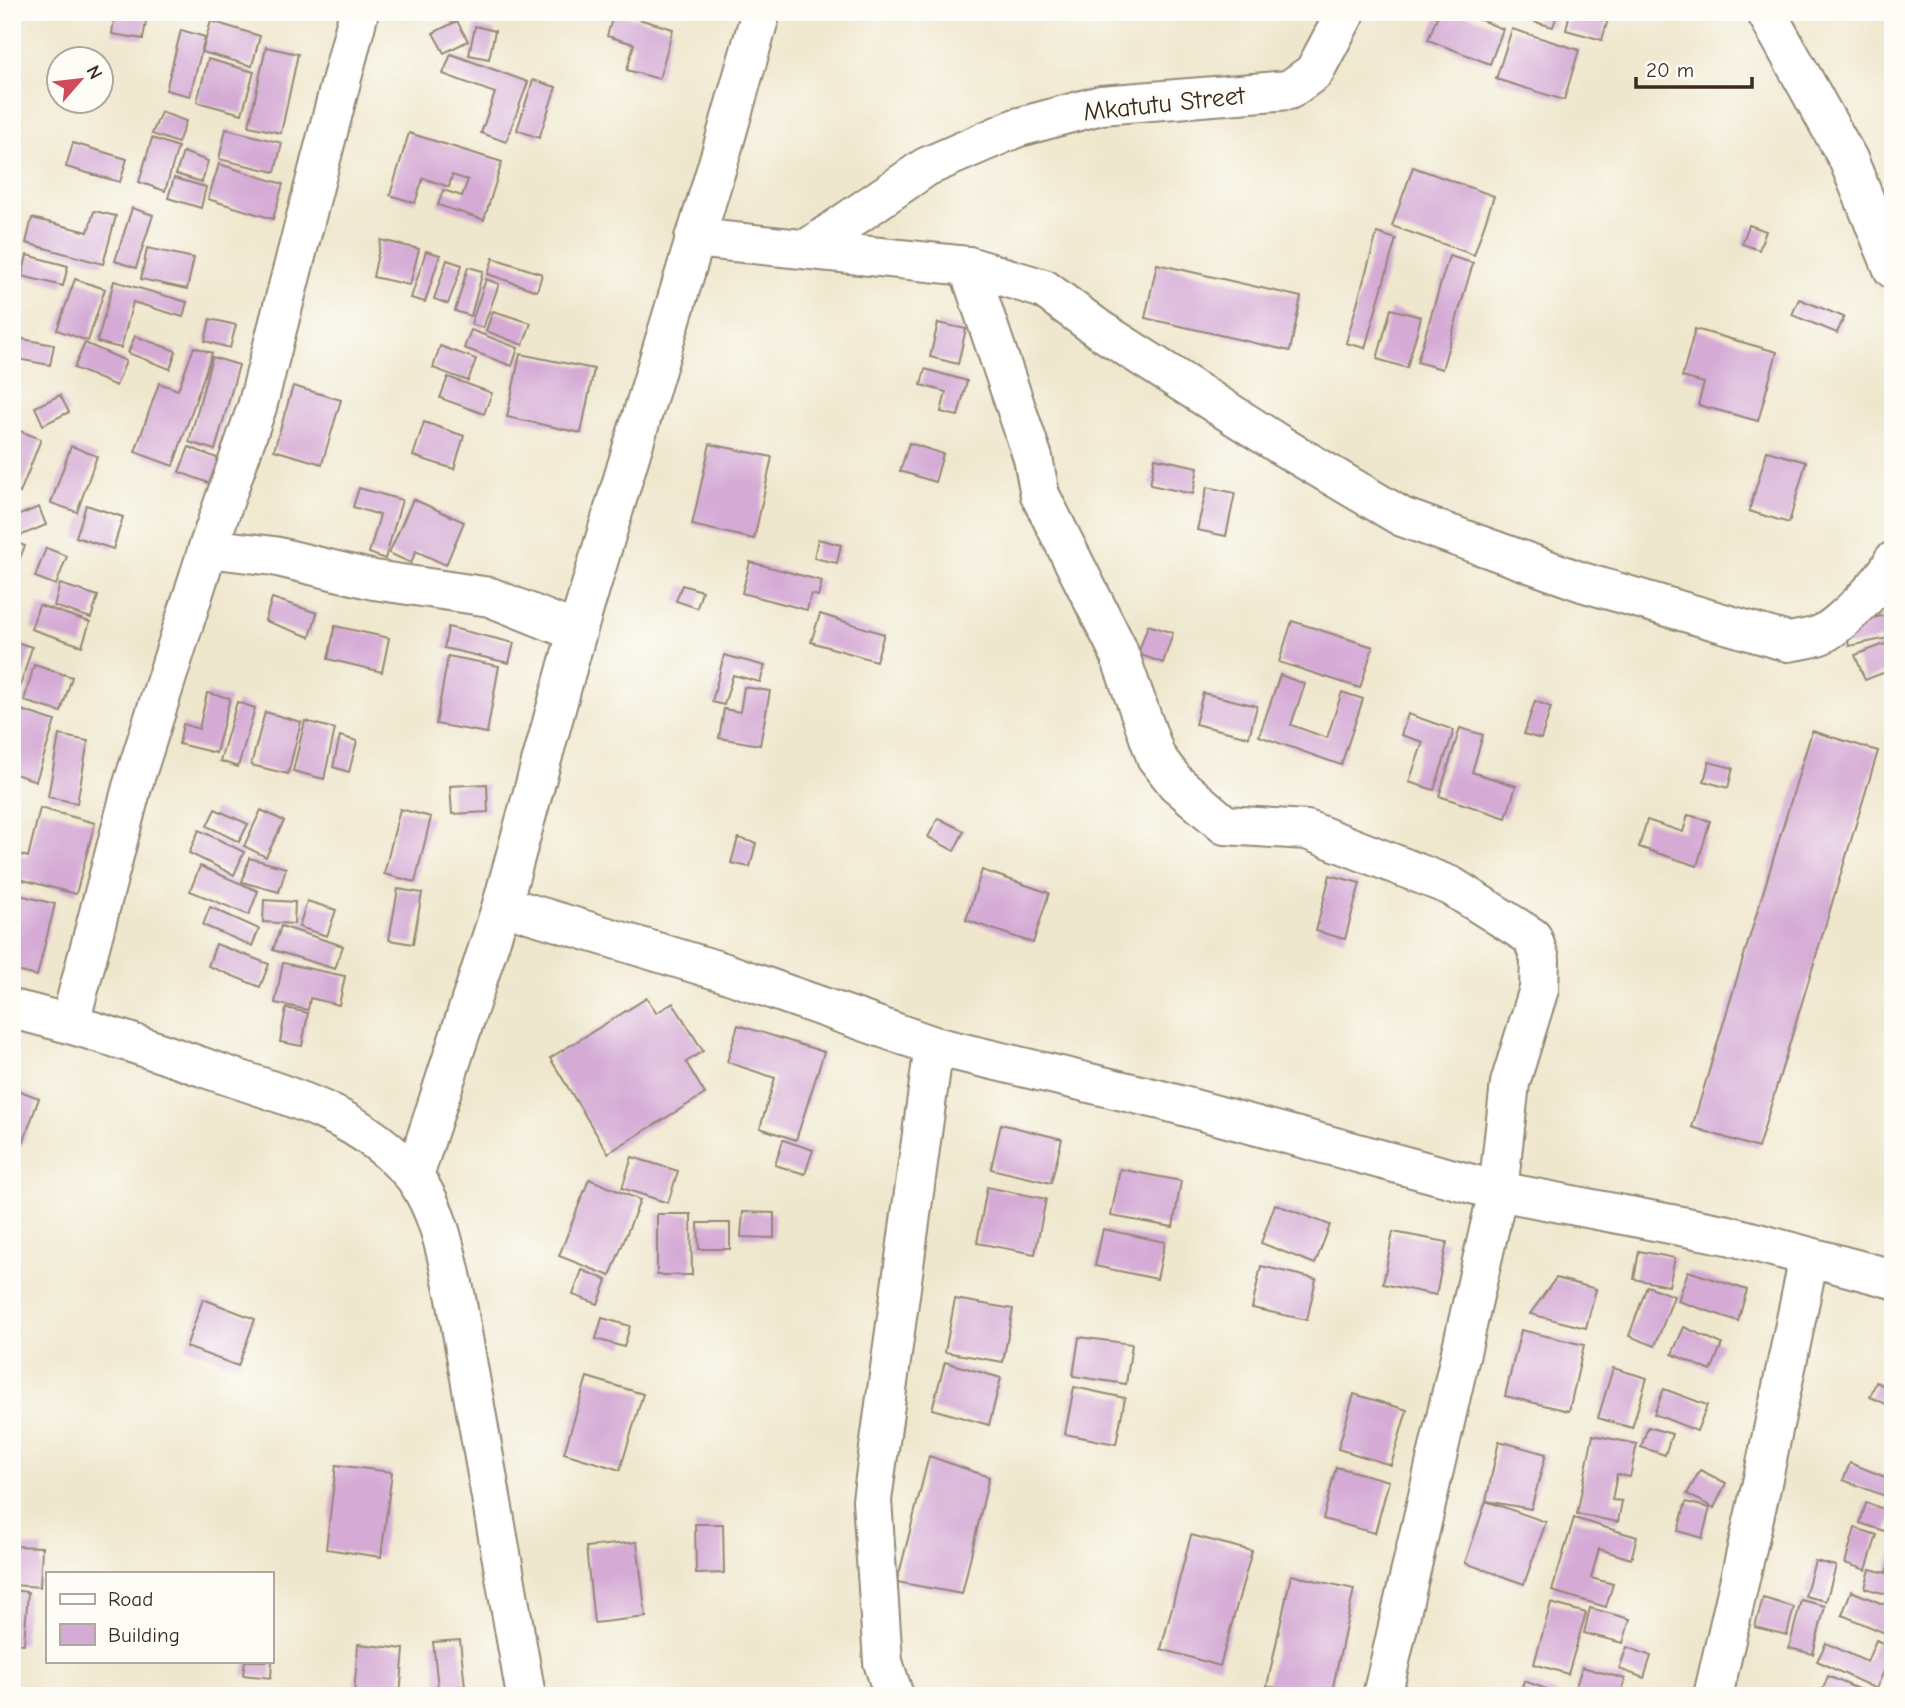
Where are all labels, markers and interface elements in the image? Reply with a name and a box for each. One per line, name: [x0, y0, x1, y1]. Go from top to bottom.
north arrow: [46, 46, 116, 116]
scale bar: [1636, 46, 1751, 90]
text: 20 m: [1646, 58, 1694, 82]
text: N: [82, 62, 107, 83]
street label: Mkatutu Street: [1082, 80, 1248, 127]
legend: [46, 1572, 273, 1662]
text: Road: [108, 1587, 153, 1611]
text: Building: [108, 1623, 180, 1647]

